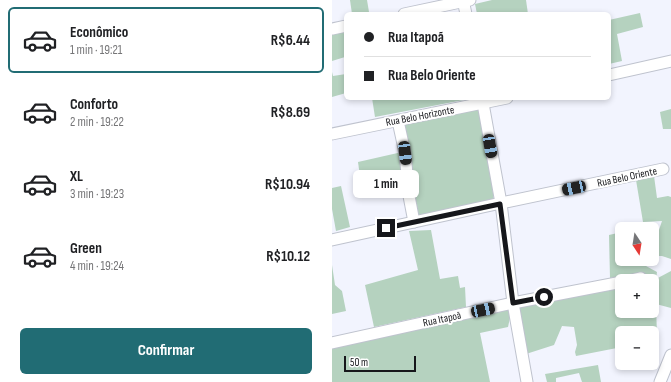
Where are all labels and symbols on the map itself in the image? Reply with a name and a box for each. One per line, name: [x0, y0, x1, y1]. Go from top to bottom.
street label: Rua Belo Horizonte: [385, 103, 455, 129]
car: [482, 133, 498, 159]
car: [398, 140, 412, 166]
street label: Rua Belo Oriente: [596, 164, 658, 190]
callout: 1 min: [353, 170, 419, 198]
car: [561, 180, 587, 196]
route end: [377, 219, 395, 237]
north arrow: [615, 222, 659, 266]
route start: [535, 288, 553, 306]
car: [470, 302, 496, 318]
street label: Rua Itapoã: [422, 309, 462, 329]
scale bar: [344, 354, 416, 373]

